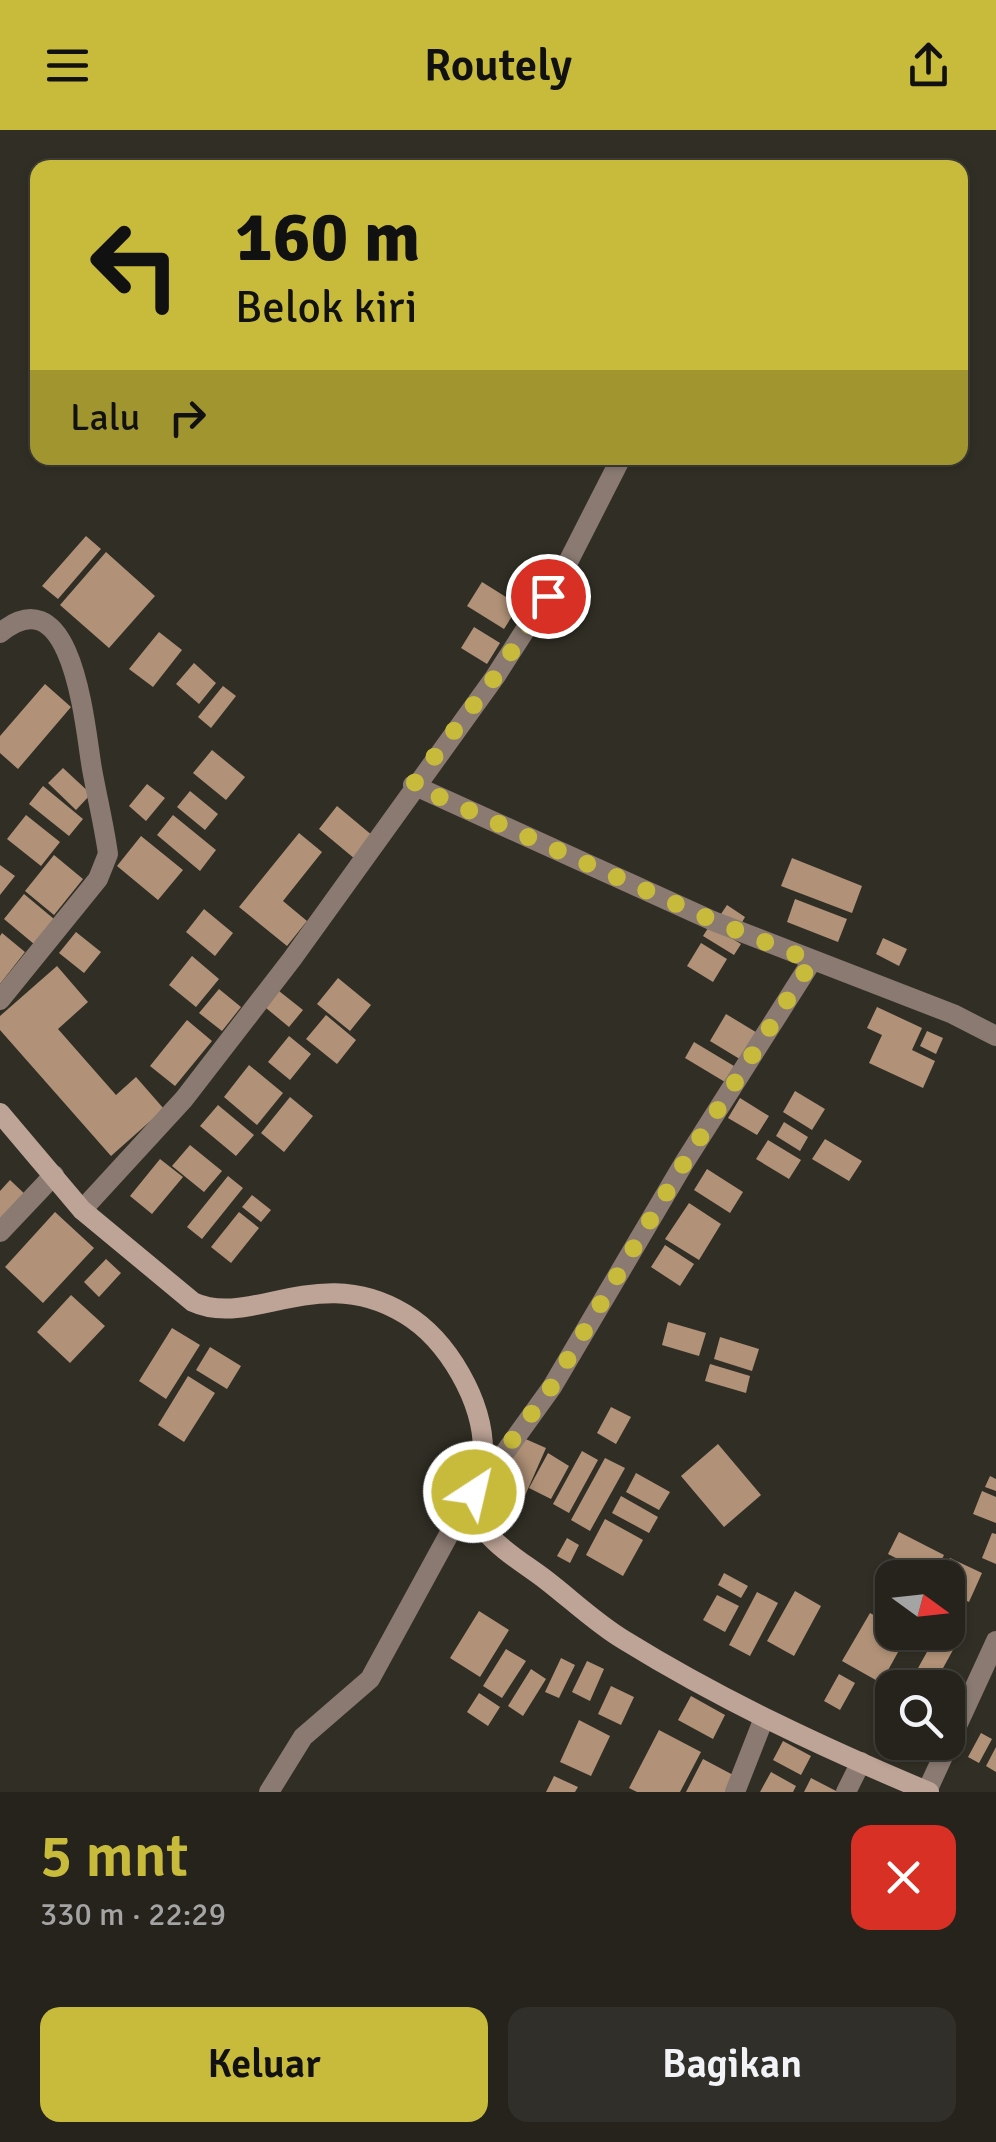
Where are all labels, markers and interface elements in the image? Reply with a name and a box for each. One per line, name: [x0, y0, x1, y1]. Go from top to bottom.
icon: menu: [40, 38, 95, 93]
text: Routely: [424, 38, 572, 93]
icon: share: [901, 38, 956, 93]
text: 160 m: [235, 194, 420, 280]
icon: left: [70, 200, 200, 330]
text: Belok kiri: [235, 280, 417, 335]
icon: right: [160, 390, 215, 445]
text: Lalu: [70, 394, 140, 441]
pin: [506, 554, 591, 639]
icon: arrive: [521, 569, 576, 624]
position arrow: [422, 1440, 526, 1544]
north arrow: [875, 1560, 965, 1650]
map controls: [875, 1560, 965, 1760]
button: search: [875, 1670, 965, 1760]
text: 5 mnt: [40, 1820, 188, 1894]
button: close: [851, 1825, 956, 1930]
text: 330 m · 22:29: [40, 1895, 226, 1934]
button: Keluar: [40, 2007, 488, 2122]
button: Bagikan: [508, 2007, 956, 2122]

